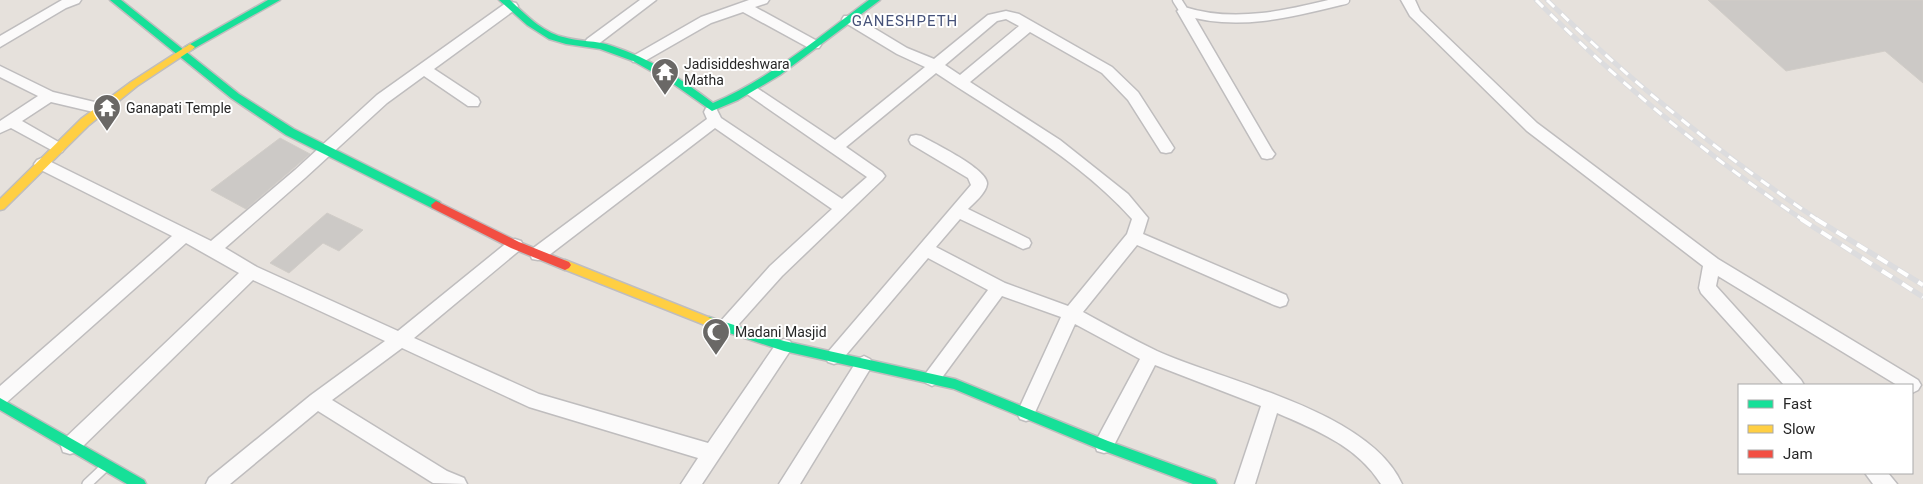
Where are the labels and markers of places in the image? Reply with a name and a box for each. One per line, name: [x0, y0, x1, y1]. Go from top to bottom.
place label: Jadisiddeshwara Matha: [684, 56, 790, 88]
temple icon: Jadisiddeshwara Matha: [650, 57, 680, 96]
temple icon: Ganapati Temple: [92, 93, 122, 132]
place label: Ganapati Temple: [126, 100, 231, 116]
mosque icon: Madani Masjid: [701, 317, 731, 356]
place label: Madani Masjid: [735, 324, 827, 340]

